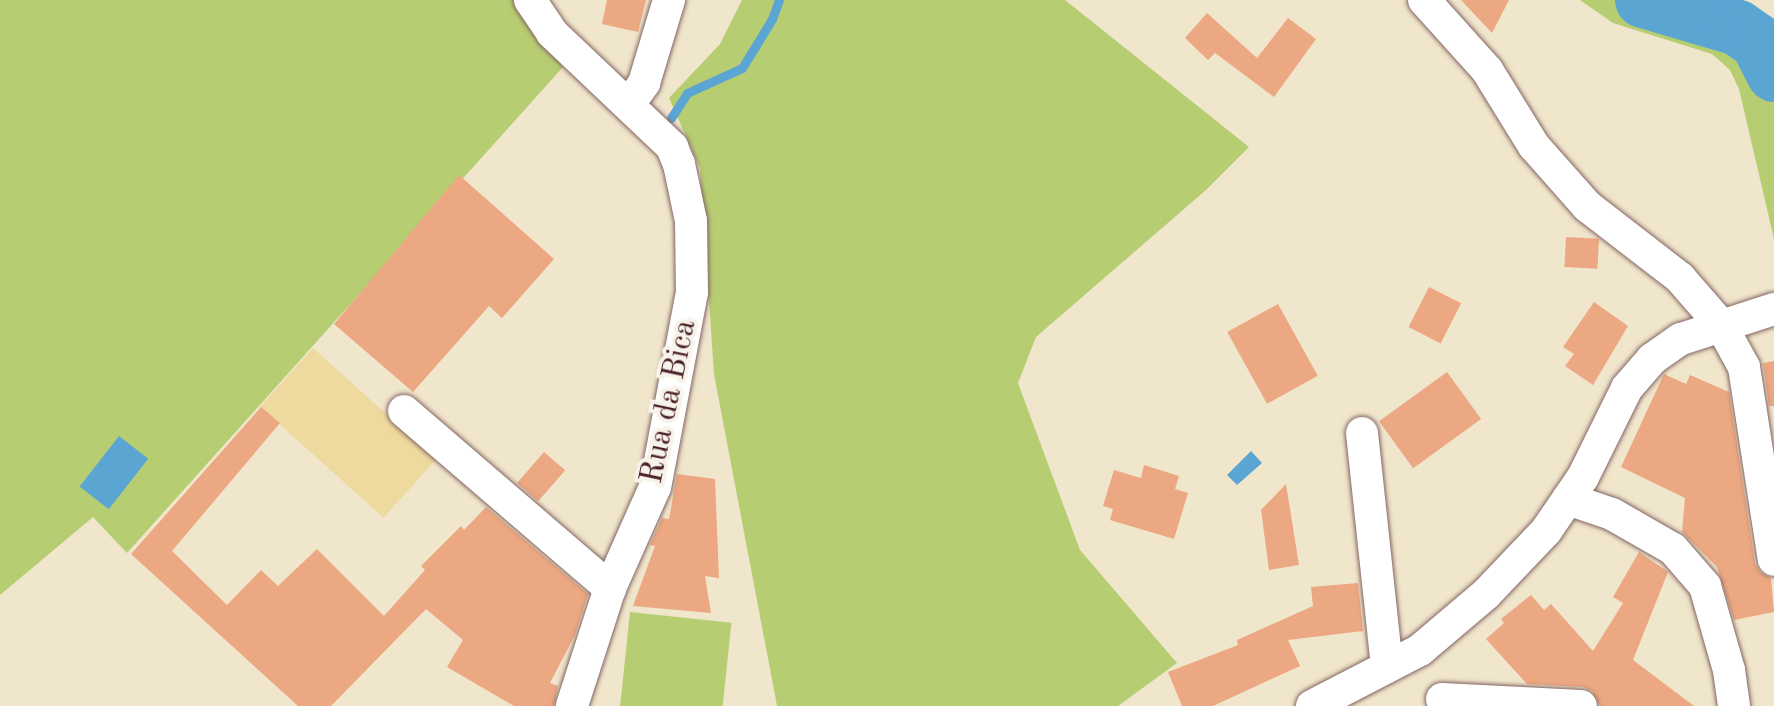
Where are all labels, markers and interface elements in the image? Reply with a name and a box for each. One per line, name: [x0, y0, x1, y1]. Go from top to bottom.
street label: Rua da Bica: [634, 316, 706, 488]

